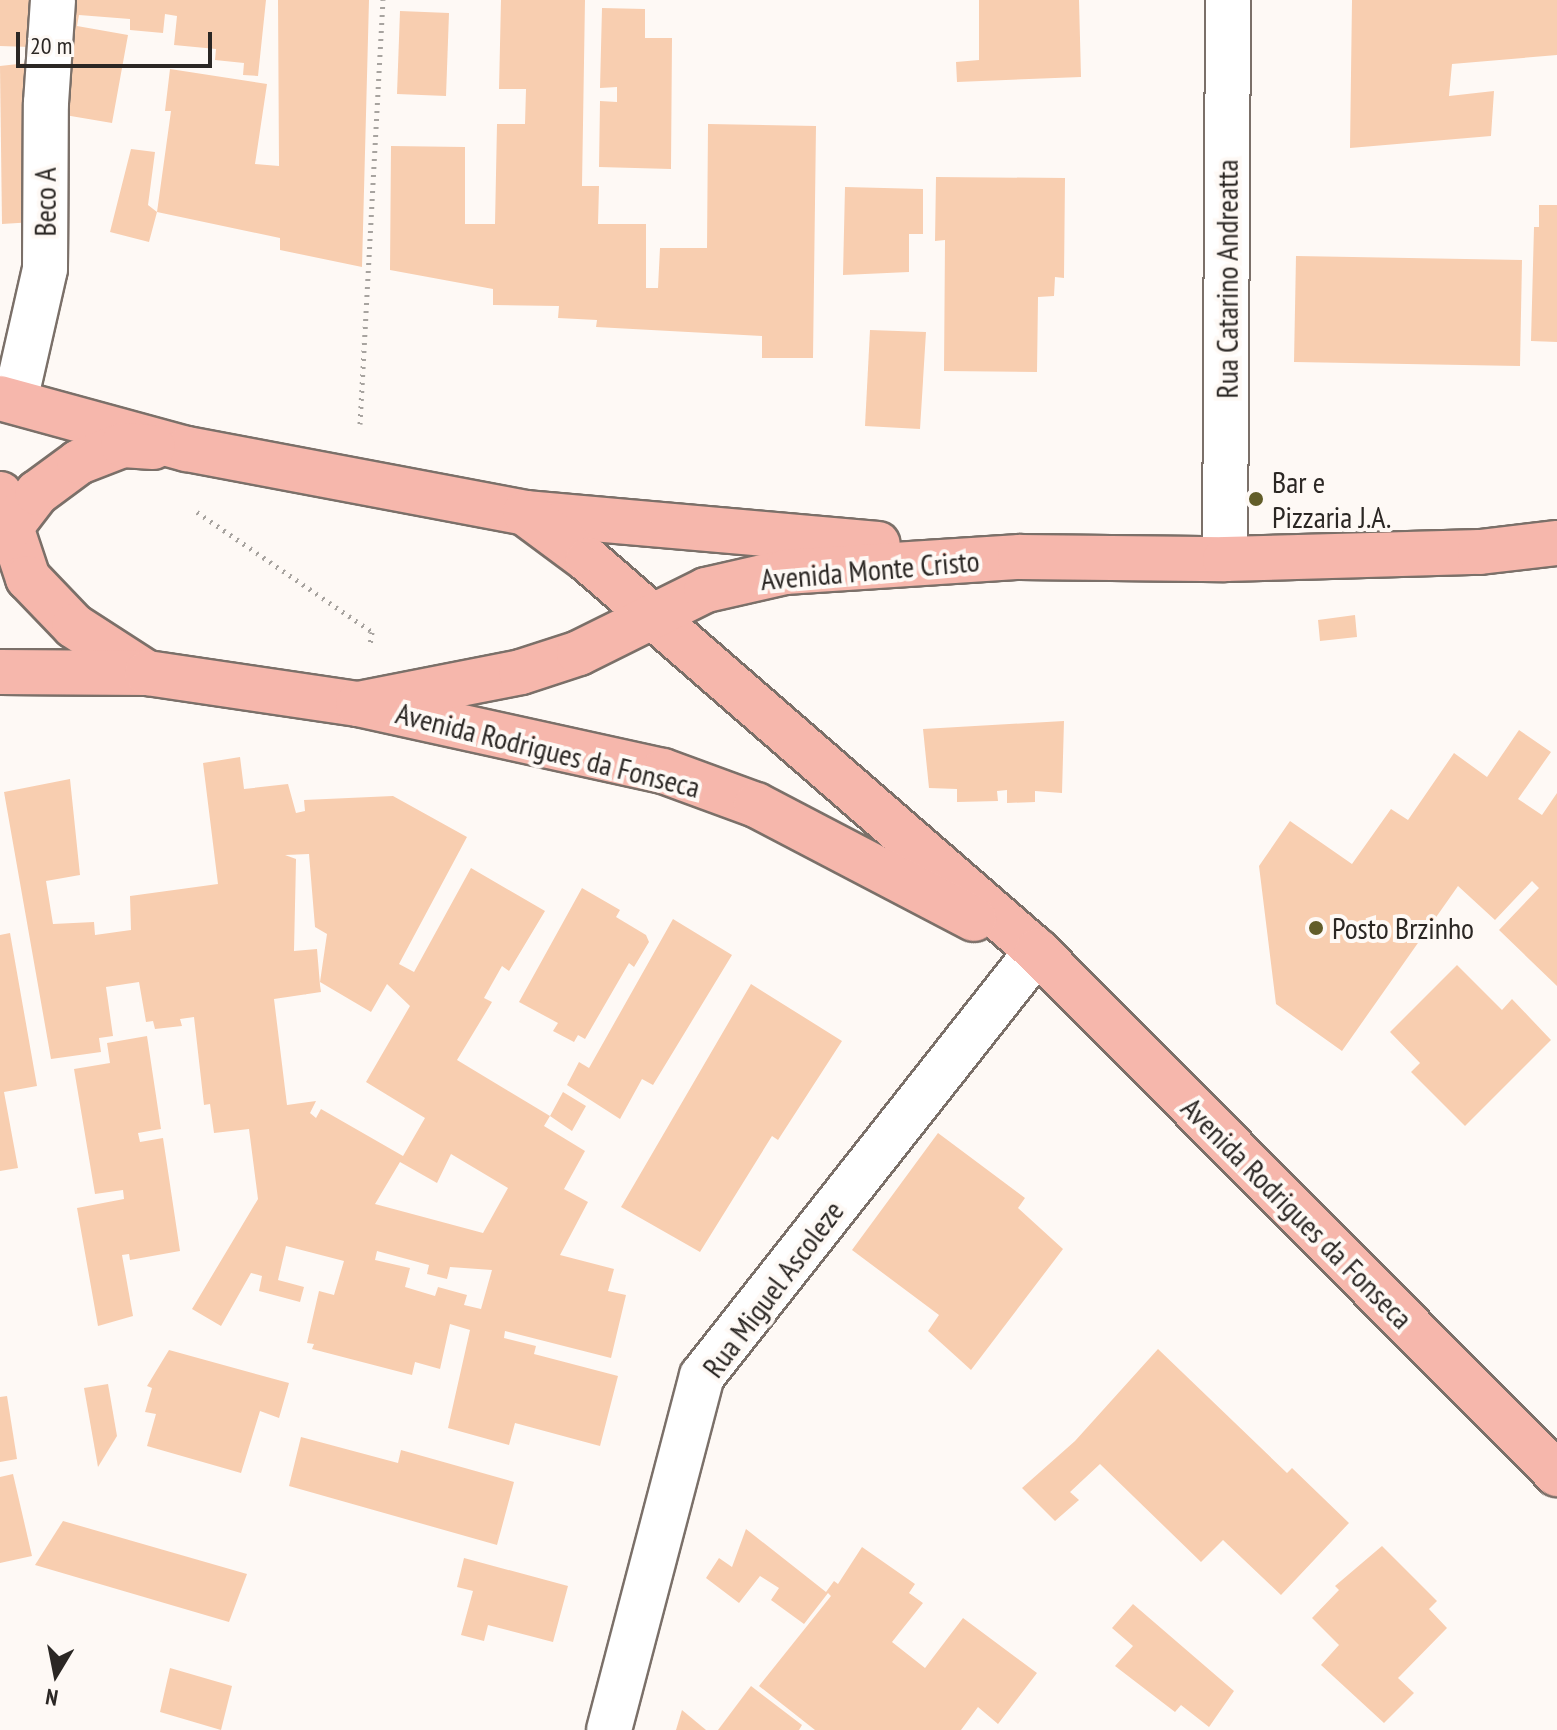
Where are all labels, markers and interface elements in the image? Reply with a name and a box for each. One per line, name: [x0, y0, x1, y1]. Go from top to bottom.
scale bar: [20, 16, 216, 66]
text: 20 m: [30, 30, 72, 61]
street label: Rua Catarino Andreatta: [1209, 159, 1245, 399]
street label: Beco A: [27, 167, 63, 237]
place label: Bar e Pizzaria J.A.: [1272, 464, 1391, 534]
marker: Bar e Pizzaria J.A.: [1247, 490, 1265, 508]
street label: Avenida Monte Cristo: [759, 543, 981, 597]
street label: Avenida Rodrigues da Fonseca: [392, 695, 704, 805]
place label: Posto Brzinho: [1332, 910, 1474, 946]
marker: Posto Brzinho: [1307, 919, 1325, 937]
street label: Avenida Rodrigues da Fonseca: [1174, 1090, 1420, 1336]
street label: Rua Miguel Ascoleze: [695, 1193, 851, 1385]
north arrow: [16, 1634, 96, 1714]
text: N: [44, 1683, 60, 1712]

